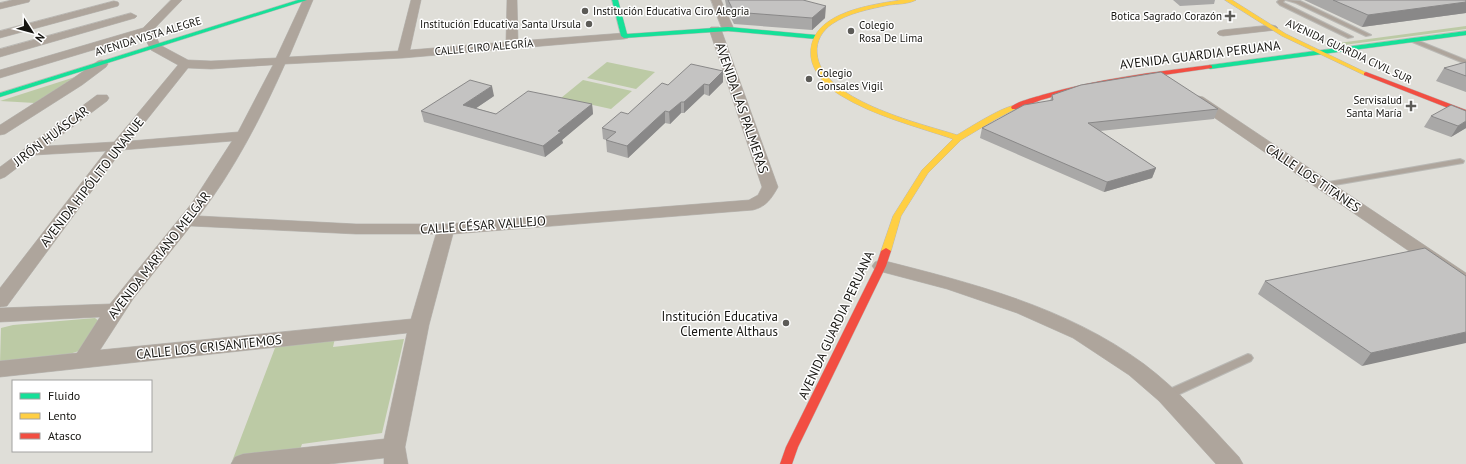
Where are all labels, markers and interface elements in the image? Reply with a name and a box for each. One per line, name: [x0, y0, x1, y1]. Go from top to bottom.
place label: Institución Educativa Ciro Alegria: [593, 4, 749, 18]
marker: Institución Educativa Ciro Alegria: [580, 6, 590, 16]
place label: Botica Sagrado Corazón: [1111, 9, 1222, 23]
marker: Botica Sagrado Corazón: [1225, 11, 1235, 21]
north arrow: [12, 12, 52, 52]
street label: AVENIDA VISTA ALEGRE: [93, 13, 203, 59]
street label: AVENIDA GUARDIA CIVIL SUR: [1284, 16, 1415, 87]
place label: Institución Educativa Santa Ursula: [420, 17, 581, 31]
place label: Colegio Rosa De Lima: [859, 18, 923, 45]
marker: Institución Educativa Santa Ursula: [584, 19, 594, 29]
marker: Colegio Rosa De Lima: [846, 26, 856, 36]
text: N: [32, 31, 48, 45]
street label: CALLE CIRO ALEGRÍA: [434, 36, 535, 58]
street label: AVENIDA GUARDIA PERUANA: [1119, 37, 1282, 73]
street label: AVENIDA LAS PALMERAS: [712, 40, 772, 176]
place label: Colegio Gonsales Vigil: [817, 66, 884, 93]
marker: Colegio Gonsales Vigil: [804, 74, 814, 84]
place label: Servisalud Santa María: [1346, 93, 1402, 120]
marker: Servisalud Santa María: [1405, 100, 1417, 112]
street label: JIRÓN HUÁSCAR: [9, 102, 92, 170]
street label: AVENIDA HIPÓLITO UNANUE: [36, 114, 148, 250]
street label: CALLE LOS TITANES: [1262, 140, 1364, 216]
street label: AVENIDA MARIANO MELGAR: [104, 188, 214, 322]
street label: CALLE CÉSAR VALLEJO: [420, 212, 546, 238]
street label: AVENIDA GUARDIA PERUANA: [794, 248, 878, 402]
place label: Institución Educativa Clemente Althaus: [662, 308, 778, 340]
marker: Institución Educativa Clemente Althaus: [781, 318, 791, 328]
street label: CALLE LOS CRISANTEMOS: [135, 331, 283, 363]
legend: [12, 380, 152, 452]
text: Fluido: [48, 388, 80, 403]
text: Lento: [48, 408, 77, 423]
text: Atasco: [48, 428, 81, 443]

